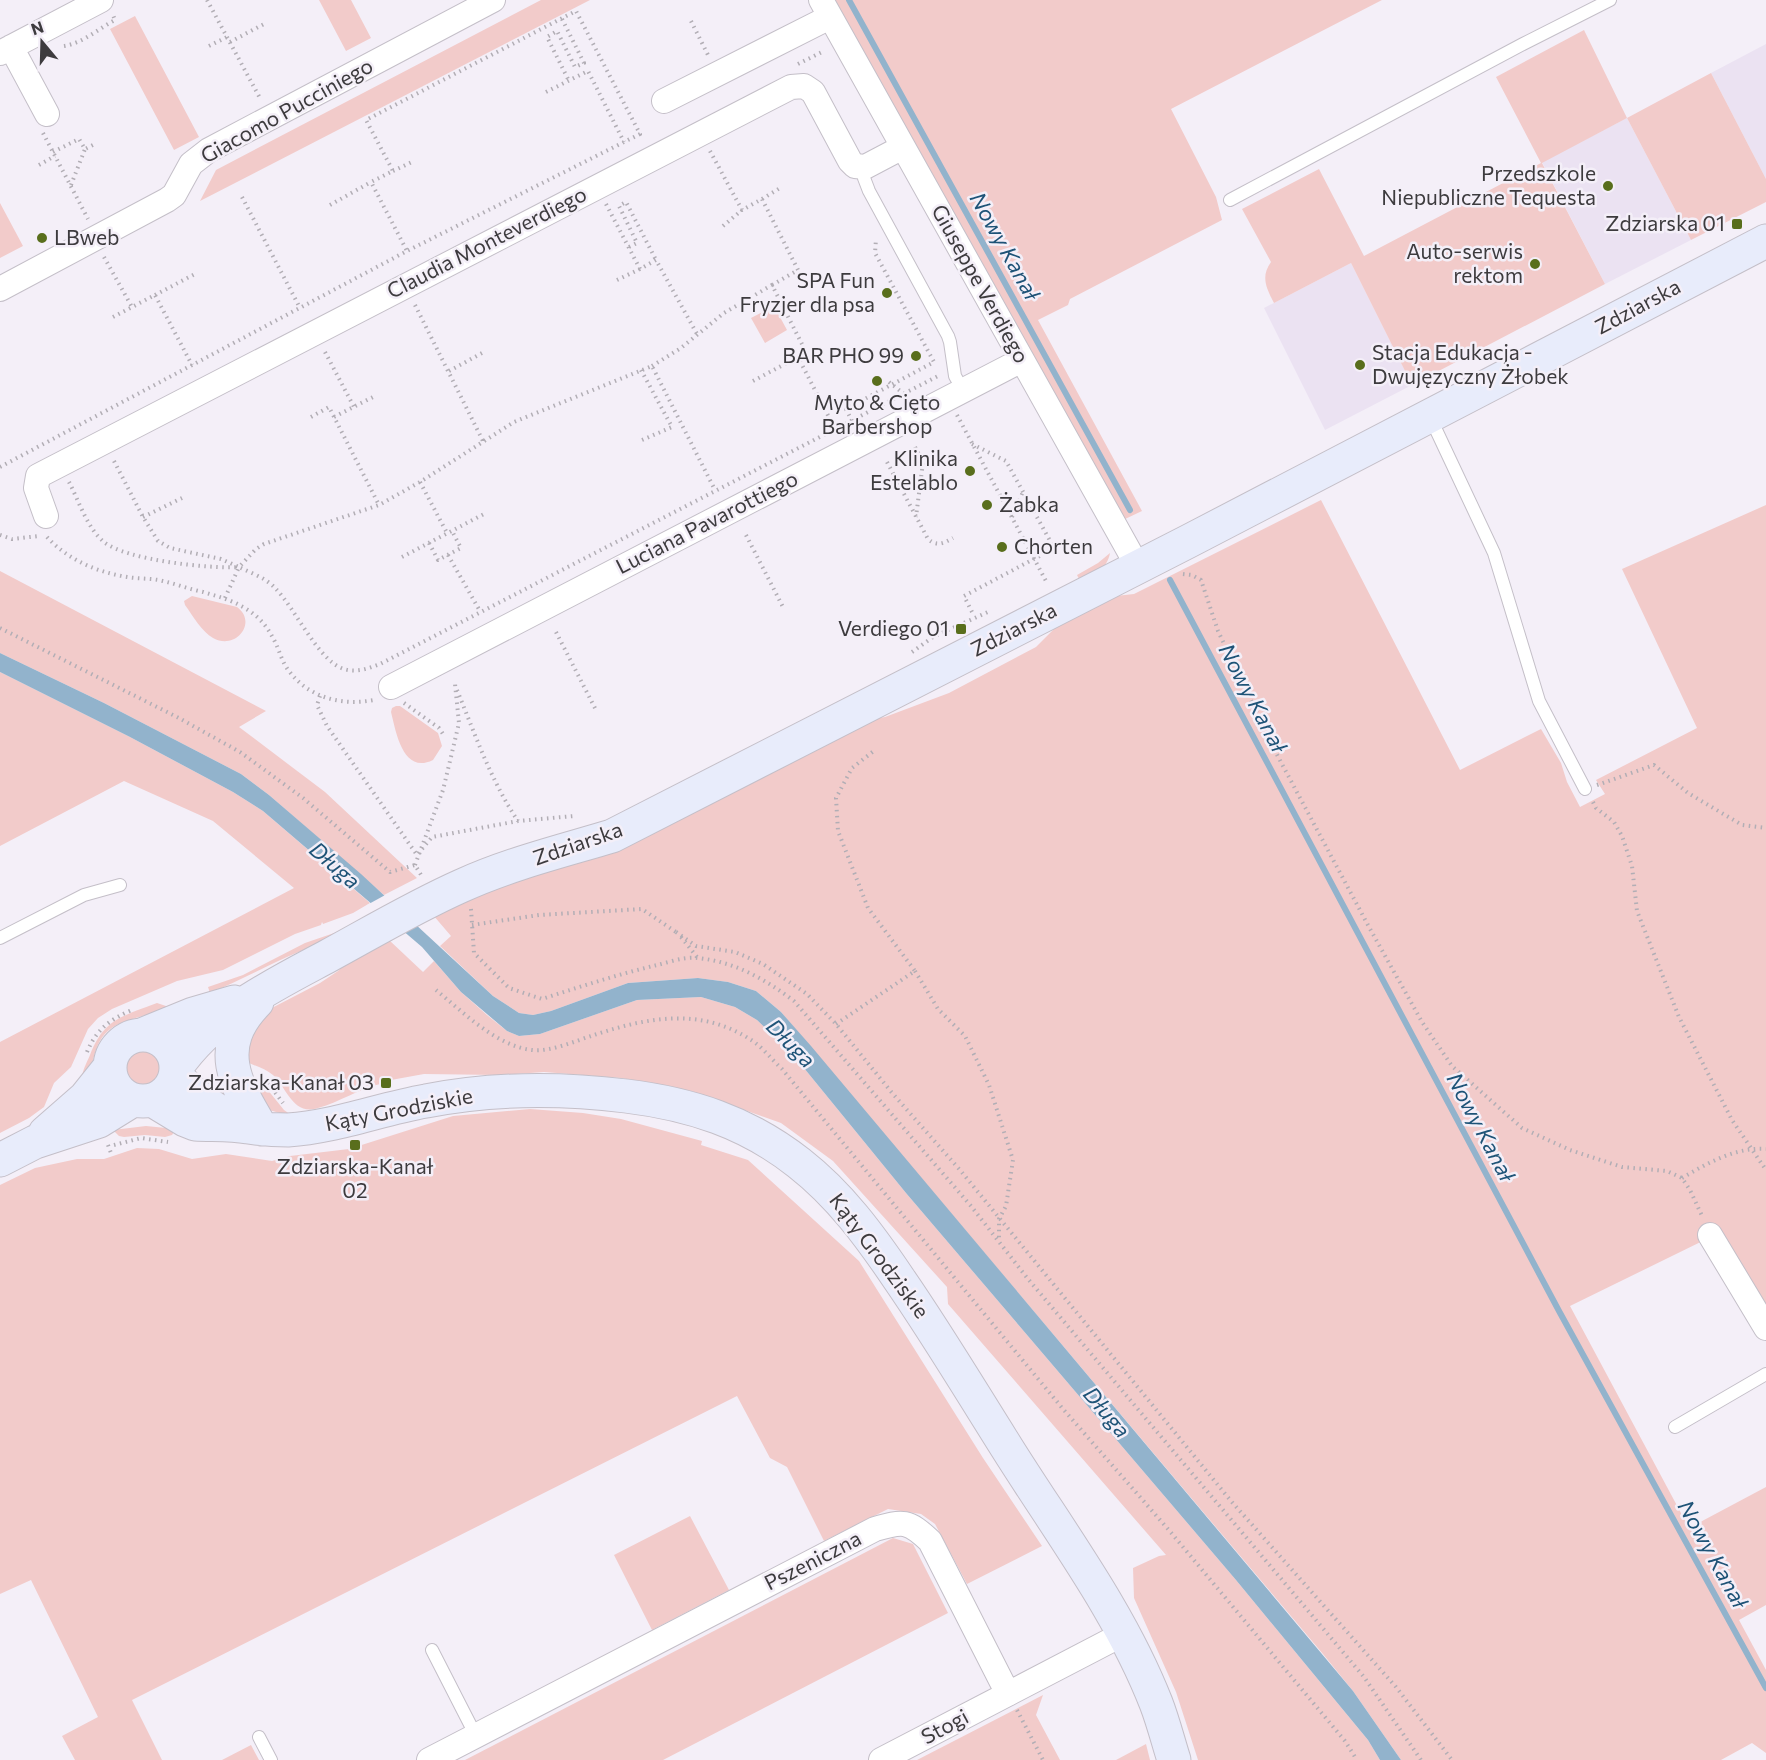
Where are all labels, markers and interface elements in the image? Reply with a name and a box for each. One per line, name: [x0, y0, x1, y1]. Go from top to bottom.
north arrow: [12, 12, 72, 72]
text: N: [28, 16, 46, 38]
street label: Giacomo Pucciniego: [196, 52, 377, 167]
place label: Przedszkole Niepubliczne Tequesta: [1381, 160, 1596, 209]
marker: Przedszkole Niepubliczne Tequesta: [1601, 179, 1615, 193]
street label: Claudia Monteverdiego: [382, 180, 590, 303]
water label: Nowy Kanał: [965, 187, 1047, 306]
street label: Giuseppe Verdiego: [927, 200, 1035, 367]
place label: Zdziarska 01: [1605, 210, 1725, 235]
marker: Zdziarska 01: [1730, 217, 1744, 231]
place label: LBweb: [54, 224, 119, 249]
marker: LBweb: [35, 231, 49, 245]
place label: Auto-serwis rektom: [1406, 238, 1523, 287]
marker: Auto-serwis rektom: [1528, 257, 1542, 271]
place label: SPA Fun Fryzjer dla psa: [740, 267, 875, 316]
street label: Zdziarska: [1590, 273, 1684, 339]
marker: SPA Fun Fryzjer dla psa: [880, 286, 894, 300]
place label: Stacja Edukacja - Dwujęzyczny Żłobek: [1372, 339, 1569, 388]
place label: BAR PHO 99: [782, 342, 904, 367]
marker: BAR PHO 99: [909, 349, 923, 363]
marker: Stacja Edukacja - Dwujęzyczny Żłobek: [1353, 358, 1367, 372]
marker: Myto & Cięto Barbershop: [870, 374, 884, 388]
place label: Myto & Cięto Barbershop: [814, 389, 940, 438]
place label: Klinika Estelablo: [870, 445, 958, 494]
marker: Klinika Estelablo: [963, 464, 977, 478]
street label: Luciana Pavarottiego: [611, 465, 801, 578]
place label: Żabka: [999, 491, 1059, 516]
marker: Żabka: [980, 498, 994, 512]
place label: Chorten: [1014, 533, 1093, 558]
marker: Chorten: [995, 540, 1009, 554]
street label: Zdziarska: [966, 596, 1060, 661]
place label: Verdiego 01: [838, 615, 949, 640]
marker: Verdiego 01: [954, 622, 968, 636]
water label: Nowy Kanał: [1214, 639, 1294, 758]
street label: Zdziarska: [529, 816, 626, 870]
water label: Długa: [304, 835, 366, 894]
water label: Długa: [761, 1012, 822, 1073]
water label: Nowy Kanał: [1442, 1068, 1522, 1187]
place label: Zdziarska-Kanał 03: [188, 1069, 374, 1094]
marker: Zdziarska-Kanał 03: [379, 1076, 393, 1090]
street label: Kąty Grodziskie: [323, 1082, 475, 1135]
marker: Zdziarska-Kanał 02: [348, 1138, 362, 1152]
place label: Zdziarska-Kanał 02: [277, 1153, 434, 1202]
street label: Kąty Grodziskie: [825, 1188, 935, 1322]
water label: Długa: [1078, 1381, 1136, 1443]
water label: Nowy Kanał: [1673, 1495, 1755, 1614]
street label: Pszeniczna: [760, 1525, 865, 1595]
street label: Stogi: [916, 1703, 972, 1748]

